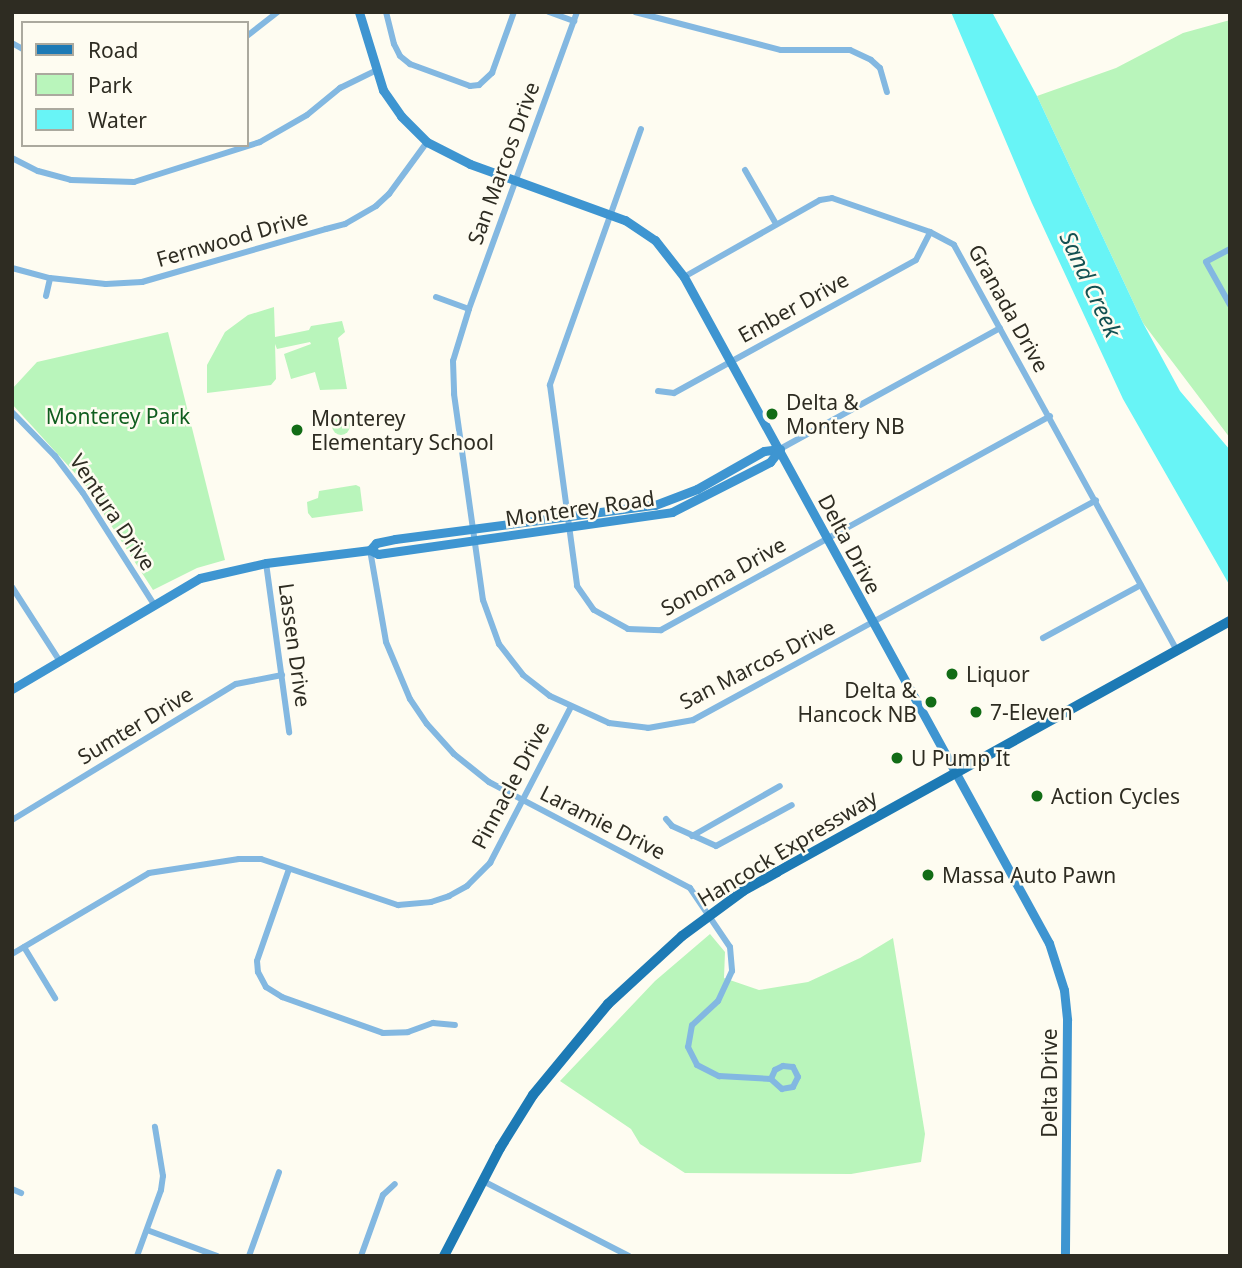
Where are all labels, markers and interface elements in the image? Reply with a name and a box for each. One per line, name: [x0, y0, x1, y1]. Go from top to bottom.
legend: [21, 21, 248, 147]
text: Road: [88, 36, 138, 64]
text: Park: [88, 71, 132, 99]
street label: San Marcos Drive: [462, 78, 544, 248]
text: Water: [88, 106, 147, 134]
street label: Fernwood Drive: [153, 204, 311, 272]
water label: Sand Creek: [1054, 227, 1128, 341]
street label: Granada Drive: [964, 240, 1054, 376]
street label: Ember Drive: [733, 266, 853, 348]
place label: Delta & Montery NB: [786, 389, 905, 439]
park label: Monterey Park: [46, 403, 190, 429]
place label: Monterey Elementary School: [311, 405, 494, 455]
marker: Delta & Montery NB: [764, 406, 780, 422]
marker: Monterey Elementary School: [289, 422, 305, 438]
street label: Ventura Drive: [65, 449, 161, 575]
street label: Monterey Road: [504, 485, 656, 531]
street label: Delta Drive: [813, 490, 887, 598]
street label: Sonoma Drive: [656, 531, 790, 621]
street label: Lassen Drive: [274, 581, 316, 709]
street label: San Marcos Drive: [675, 614, 839, 714]
place label: Liquor: [966, 661, 1030, 687]
marker: Liquor: [944, 666, 960, 682]
place label: Delta & Hancock NB: [798, 677, 917, 727]
street label: Sumter Drive: [73, 681, 197, 769]
marker: Delta & Hancock NB: [923, 694, 939, 710]
place label: 7-Eleven: [990, 699, 1073, 725]
marker: 7-Eleven: [968, 704, 984, 720]
street label: Pinnacle Drive: [466, 717, 554, 853]
place label: U Pump It: [911, 745, 1010, 771]
marker: U Pump It: [889, 750, 905, 766]
street label: Laramie Drive: [536, 780, 670, 864]
place label: Action Cycles: [1051, 783, 1180, 809]
street label: Hancock Expressway: [693, 784, 881, 912]
marker: Action Cycles: [1029, 788, 1045, 804]
place label: Massa Auto Pawn: [942, 862, 1116, 888]
marker: Massa Auto Pawn: [920, 867, 936, 883]
street label: Delta Drive: [1036, 1028, 1062, 1138]

